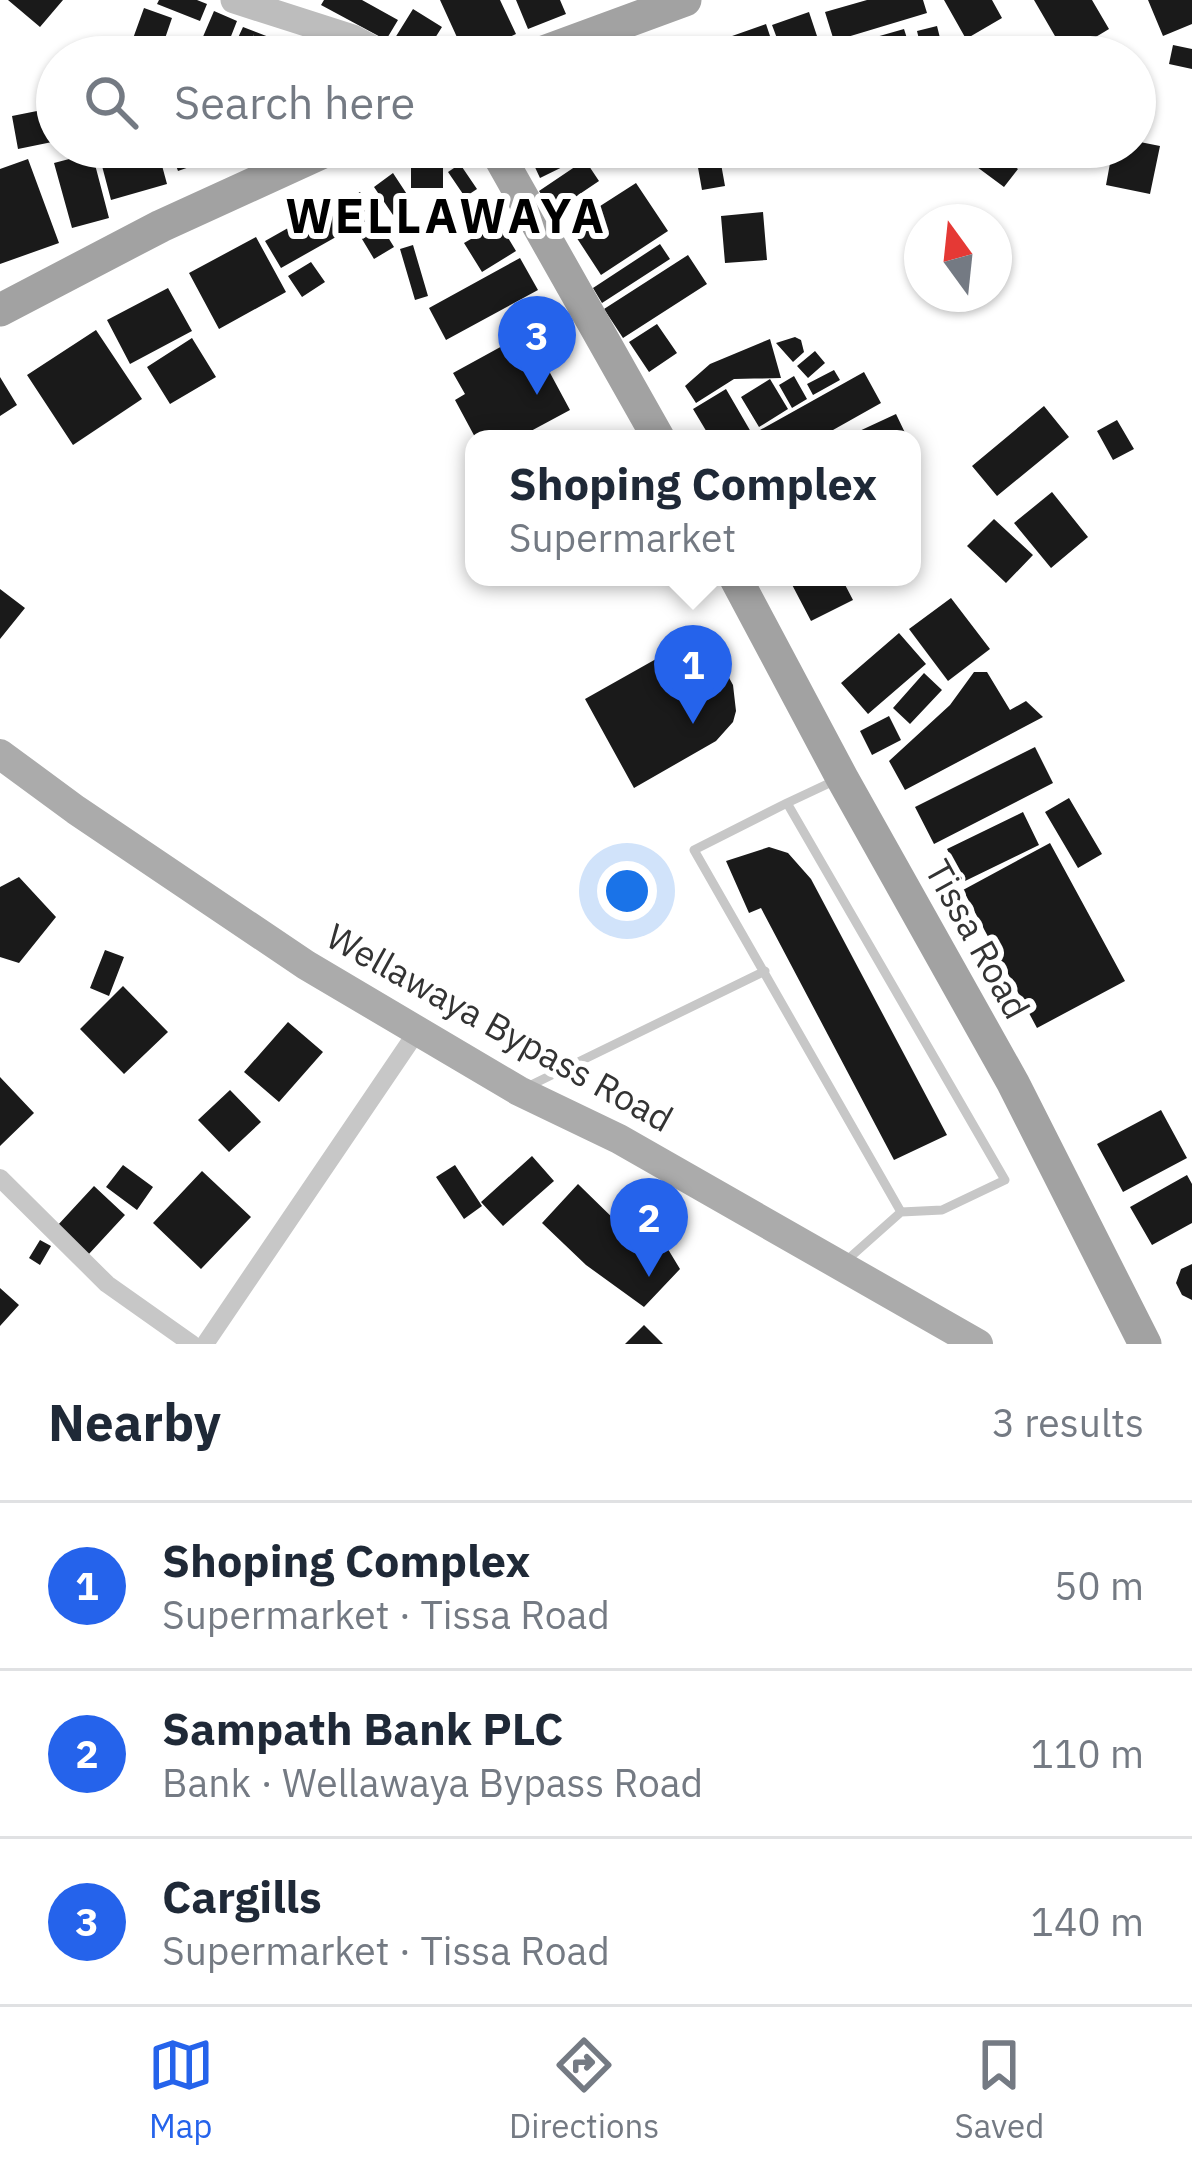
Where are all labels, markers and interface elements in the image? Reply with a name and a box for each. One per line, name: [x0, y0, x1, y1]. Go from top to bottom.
search box: [36, 36, 1156, 168]
icon: search: [78, 69, 144, 135]
text: Search here: [174, 73, 415, 131]
district label: WELLAWAYA: [285, 184, 607, 246]
north arrow: [904, 204, 1012, 312]
pin: 3: [498, 296, 576, 395]
popup: [465, 430, 921, 586]
text: Shoping Complex: [509, 454, 877, 512]
text: Supermarket: [509, 512, 736, 563]
pin: 1: [654, 625, 732, 724]
street label: Tissa Road: [915, 851, 1041, 1027]
your location: [597, 861, 657, 921]
street label: Wellawaya Bypass Road: [319, 912, 681, 1142]
pin: 2: [610, 1178, 688, 1277]
text: Nearby: [48, 1389, 221, 1455]
text: 3 results: [992, 1397, 1144, 1448]
text: Shoping Complex: [162, 1531, 530, 1589]
text: 1: [75, 1560, 99, 1611]
text: 50 m: [1054, 1560, 1144, 1611]
text: Supermarket · Tissa Road: [162, 1589, 610, 1640]
text: Sampath Bank PLC: [162, 1699, 563, 1757]
text: 2: [75, 1728, 99, 1779]
text: 110 m: [1031, 1728, 1144, 1779]
text: Bank · Wellawaya Bypass Road: [162, 1757, 703, 1808]
text: Cargills: [162, 1867, 322, 1925]
text: 3: [75, 1896, 99, 1947]
text: 140 m: [1031, 1896, 1144, 1947]
text: Supermarket · Tissa Road: [162, 1925, 610, 1976]
tab: Map: [148, 2032, 214, 2147]
tab: Directions: [509, 2032, 659, 2147]
tab: Saved: [955, 2032, 1044, 2147]

